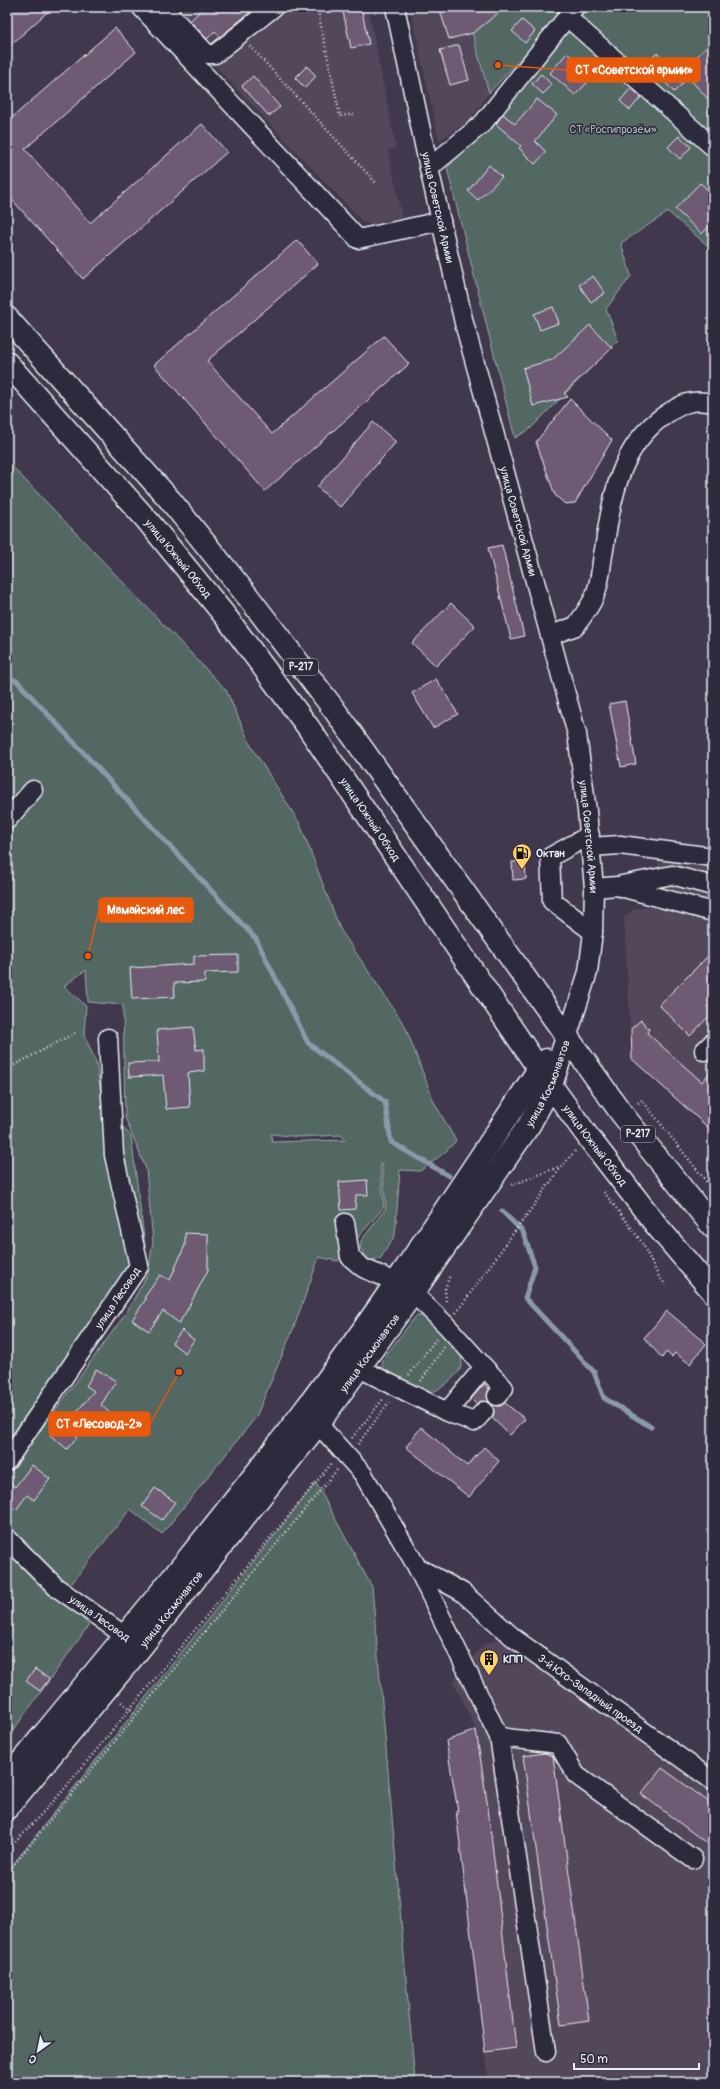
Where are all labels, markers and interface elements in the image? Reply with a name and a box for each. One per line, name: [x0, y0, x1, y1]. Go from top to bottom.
callout: СТ «Советской армии»: [567, 58, 700, 82]
text: СТ «Советской армии»: [575, 63, 694, 78]
park label: СТ «Росгипрозём»: [569, 123, 657, 136]
street label: улица Советской Армии: [419, 150, 457, 264]
street label: улица Советской Армии: [497, 464, 540, 578]
street label: улица Южный Обход: [142, 516, 215, 601]
road number: Р-217: [284, 659, 318, 675]
street label: улица Южный Обход: [337, 774, 403, 864]
street label: улица Советской Армии: [576, 778, 600, 893]
fuel station icon: Октан: [511, 842, 533, 870]
place label: Октан: [536, 847, 565, 860]
callout: Мамайский лес: [99, 898, 193, 922]
text: Мамайский лес: [107, 903, 185, 918]
street label: улица Космонавтов: [522, 1038, 572, 1130]
street label: улица Южный Обход: [560, 1101, 630, 1189]
road number: Р-217: [621, 1126, 655, 1142]
street label: улица Лесовод: [91, 1264, 143, 1332]
street label: улица Космонавтов: [336, 1311, 402, 1395]
callout: СТ «Лесовод-2»: [49, 1412, 150, 1436]
text: СТ «Лесовод-2»: [56, 1417, 143, 1432]
street label: улица Космонавтов: [136, 1568, 205, 1651]
street label: улица Лесовод: [66, 1592, 133, 1644]
building icon: КПП: [478, 1648, 500, 1676]
street label: 3-й Юго-Западный проезд: [536, 1651, 646, 1735]
place label: КПП: [503, 1653, 523, 1666]
north arrow: [18, 2031, 58, 2071]
scale bar: [574, 2045, 699, 2071]
text: С: [26, 2052, 39, 2066]
text: 50 m: [580, 2052, 608, 2067]

